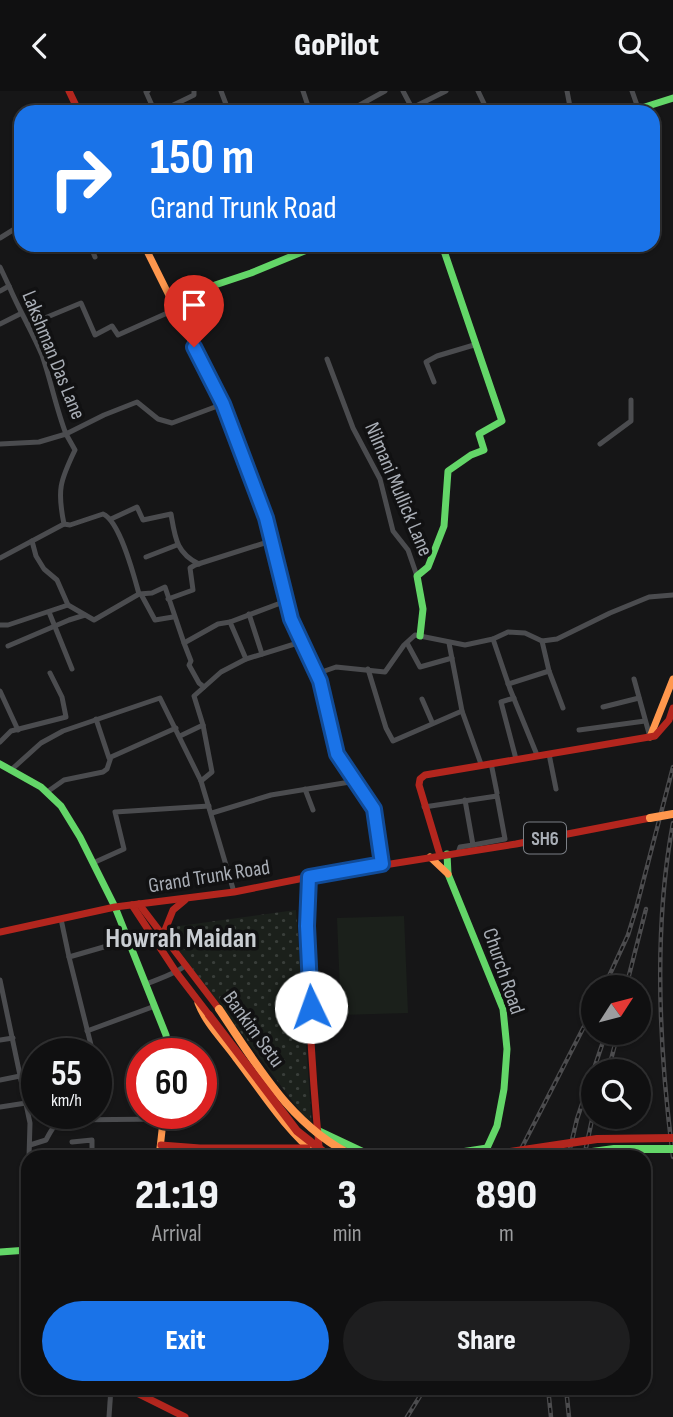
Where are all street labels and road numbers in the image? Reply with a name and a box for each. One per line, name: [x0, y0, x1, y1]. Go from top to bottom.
street label: Lakshman Das Lane: [16, 287, 91, 423]
street label: Nilmani Mullick Lane: [359, 419, 438, 560]
road number: SH6: [524, 823, 566, 853]
street label: Grand Trunk Road: [147, 855, 272, 898]
street label: Church Road: [477, 925, 530, 1017]
street label: Bankim Setu: [218, 986, 290, 1072]

